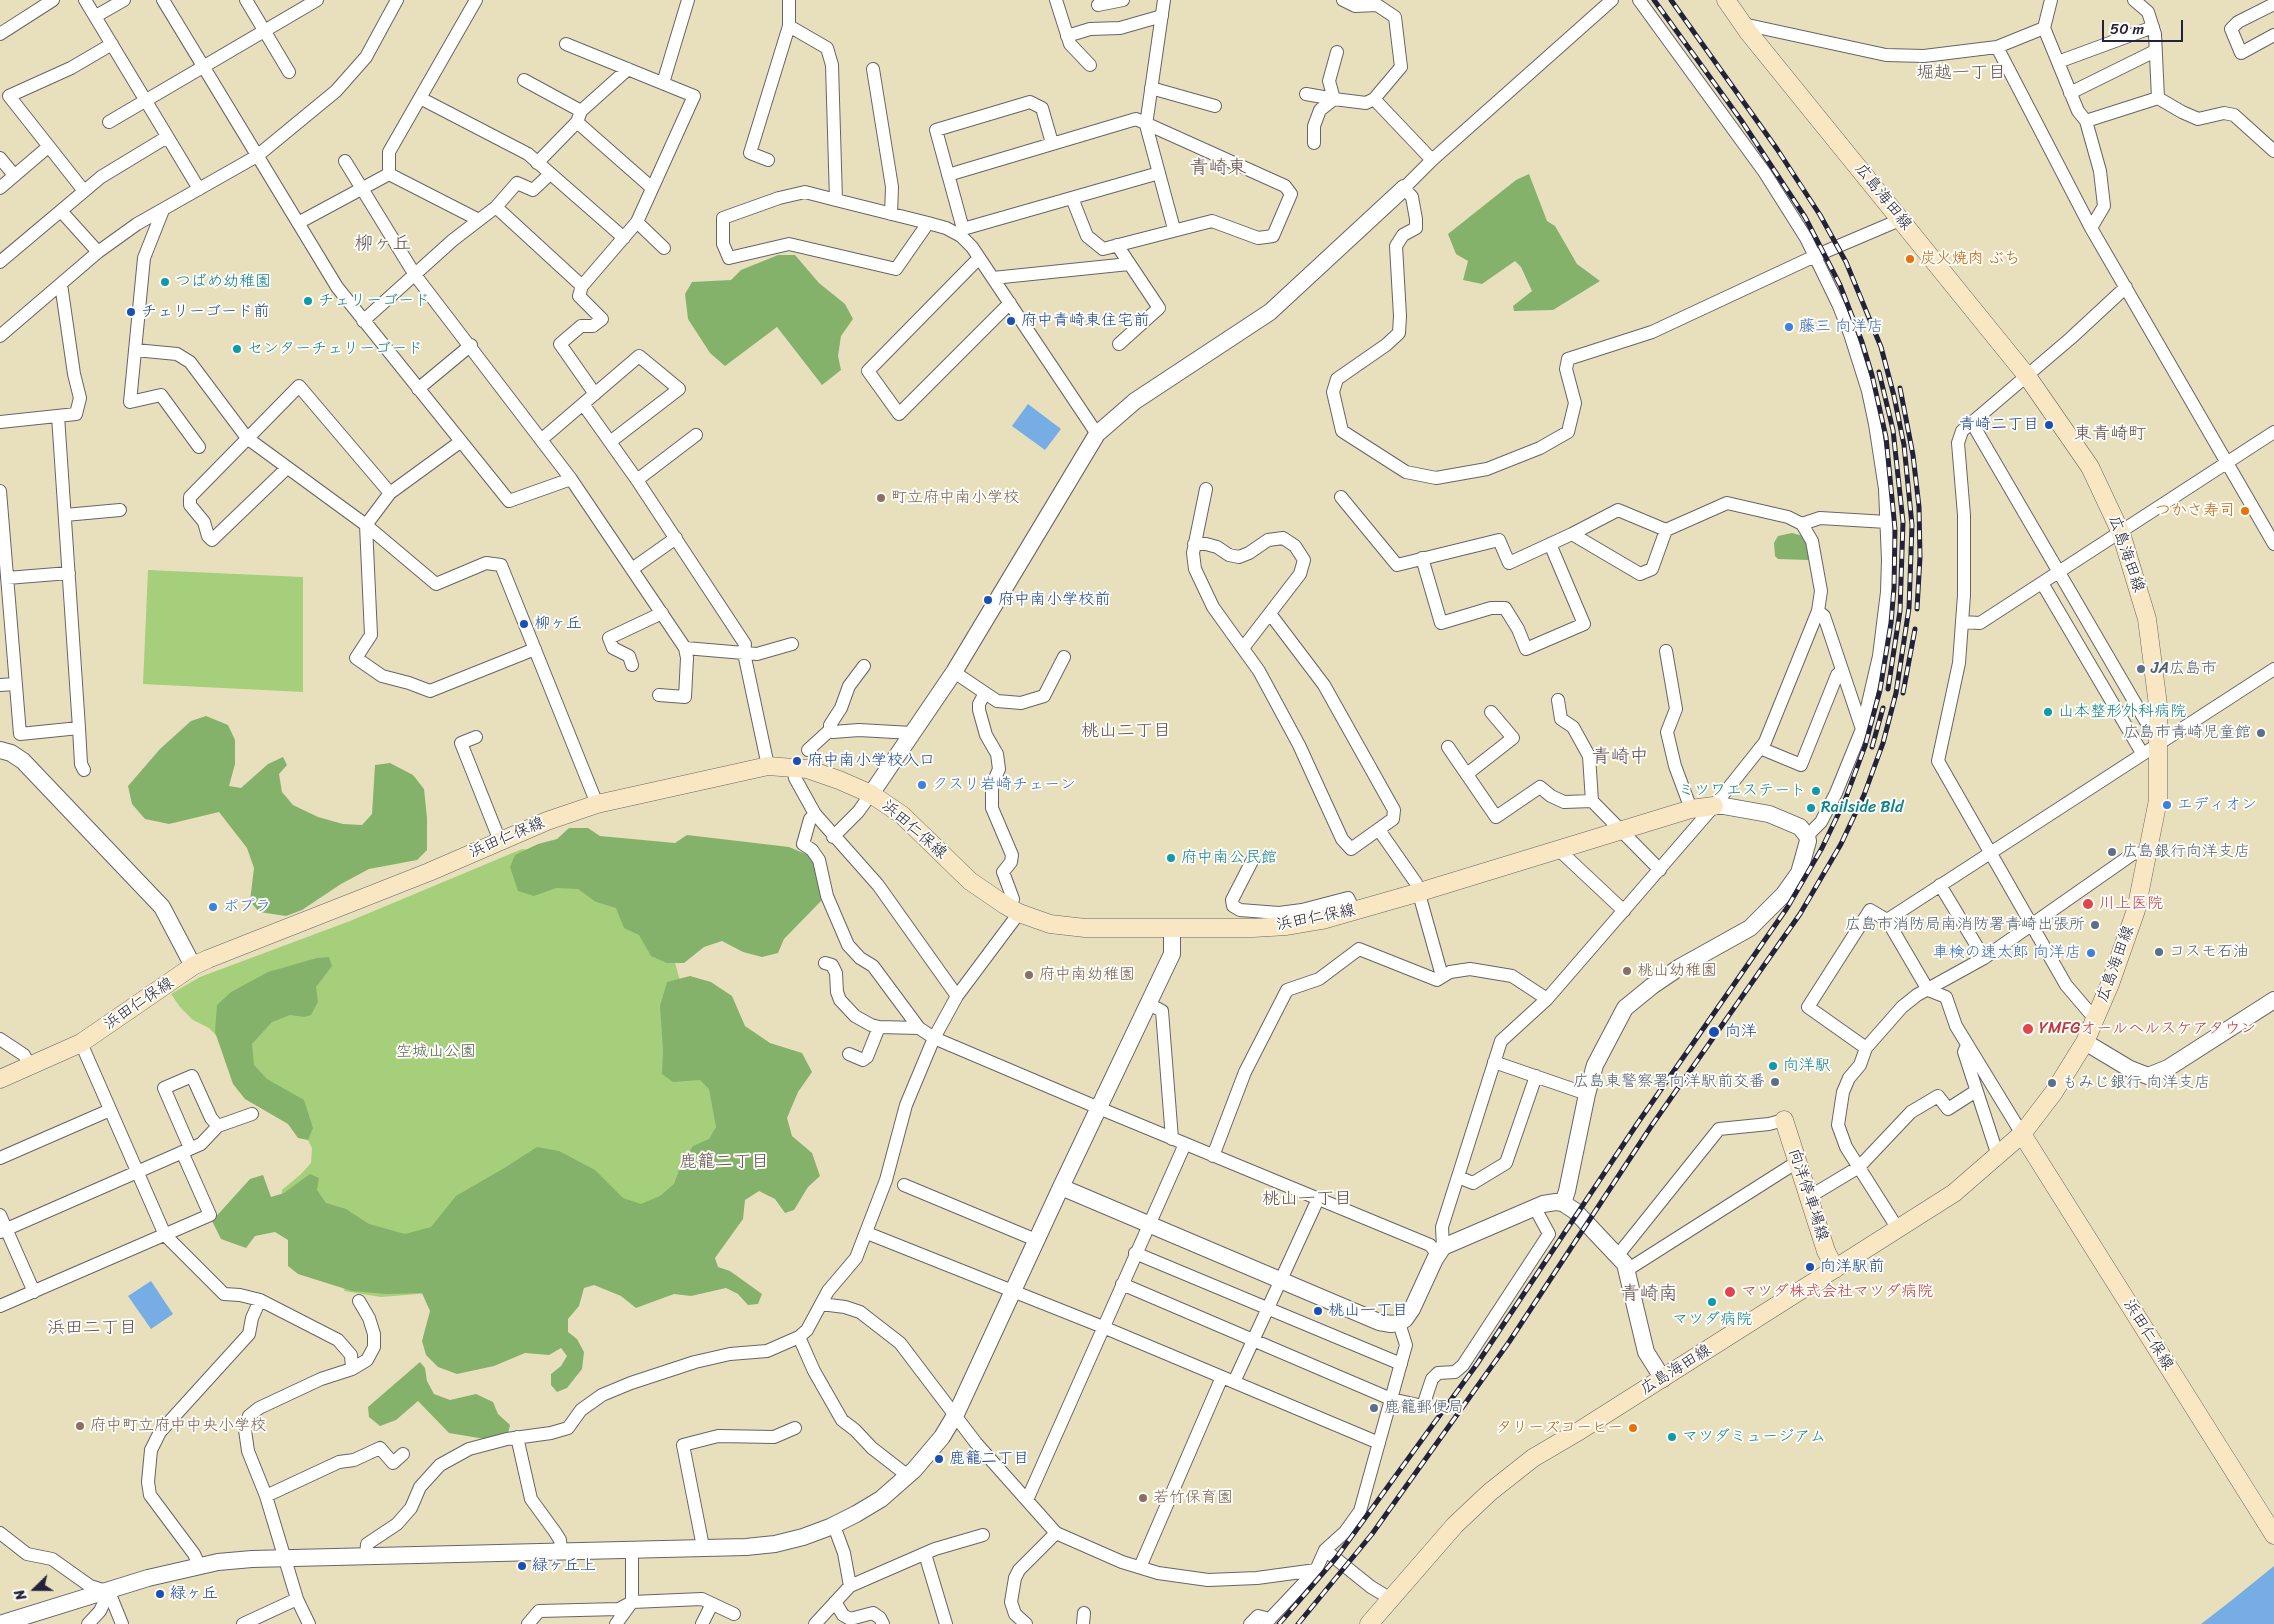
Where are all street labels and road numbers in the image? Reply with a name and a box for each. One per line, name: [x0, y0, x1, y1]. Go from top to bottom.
street label: 広島海田線: [1850, 160, 1916, 234]
street label: 広島海田線: [2104, 513, 2148, 595]
street label: 浜田仁保線: [878, 797, 950, 863]
street label: 浜田仁保線: [466, 814, 548, 862]
street label: 浜田仁保線: [1275, 901, 1357, 935]
street label: 広島海田線: [2093, 923, 2139, 1005]
street label: 浜田仁保線: [100, 974, 178, 1034]
street label: 向洋停車場線: [1784, 1146, 1832, 1244]
street label: 浜田仁保線: [2119, 1296, 2177, 1374]
street label: 広島海田線: [1637, 1341, 1715, 1399]

